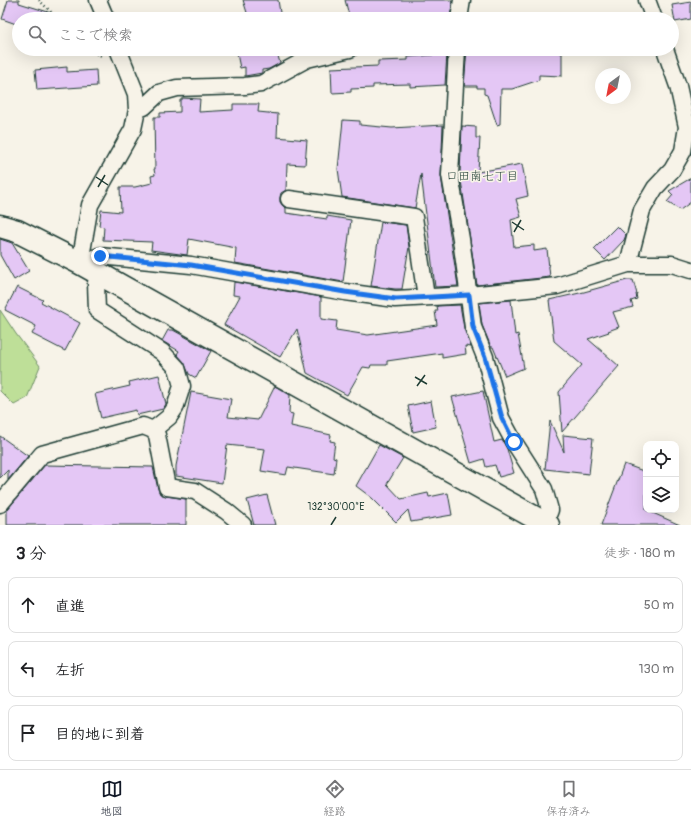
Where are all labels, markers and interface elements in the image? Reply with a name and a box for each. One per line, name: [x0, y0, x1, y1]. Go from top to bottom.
search box: [12, 12, 679, 56]
icon: search: [26, 23, 48, 45]
text: ここで検索: [58, 26, 133, 45]
north arrow: [595, 68, 631, 104]
district label: 口田南七丁目: [446, 169, 518, 184]
route end: [91, 247, 109, 265]
route start: [505, 433, 523, 451]
map controls: [643, 441, 679, 513]
button: locate: [643, 441, 679, 477]
button: layers: [643, 477, 679, 513]
text: 132°30'00"E: [308, 501, 364, 513]
text: 3 分: [16, 543, 46, 564]
text: 徒歩 · 180 m: [604, 545, 675, 561]
icon: ahead: [17, 594, 39, 616]
text: 直進: [55, 597, 85, 616]
text: 50 m: [644, 597, 674, 613]
icon: left: [17, 658, 39, 680]
text: 左折: [55, 661, 85, 680]
text: 130 m: [638, 661, 674, 677]
icon: arrive: [17, 722, 39, 744]
text: 目的地に到着: [55, 725, 145, 744]
tab: 地図: [101, 778, 123, 818]
tab: 経路: [324, 778, 346, 818]
tab: 保存済み: [547, 778, 591, 818]

